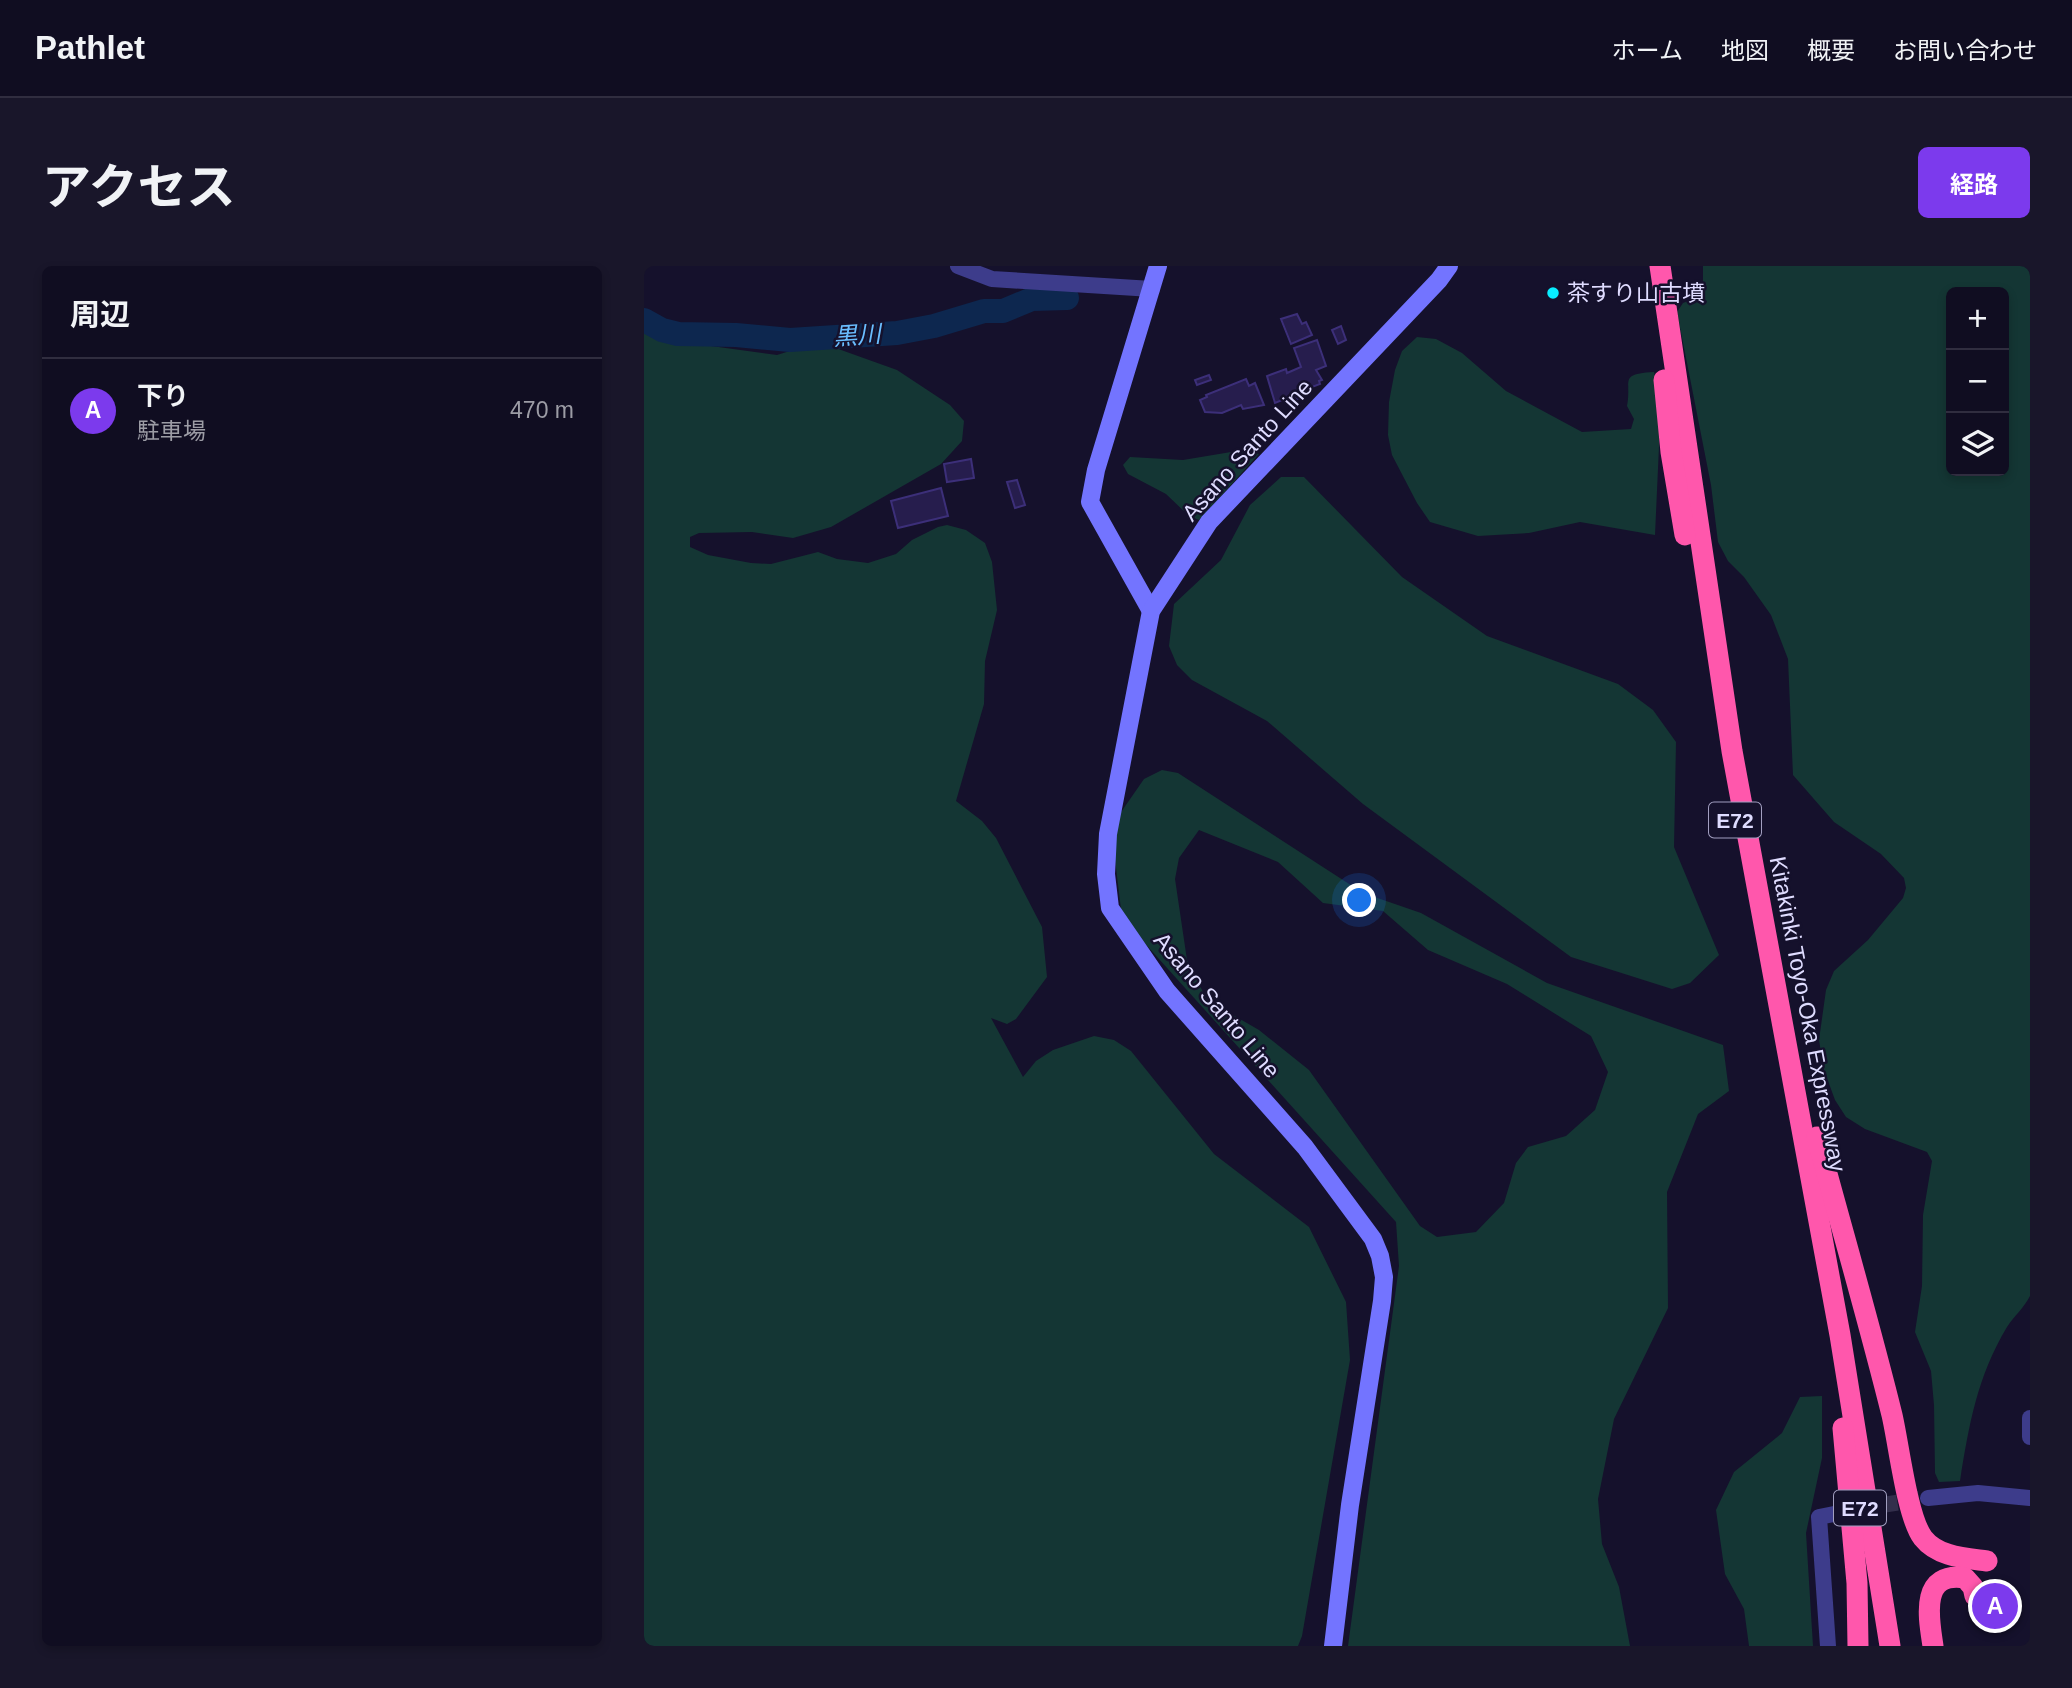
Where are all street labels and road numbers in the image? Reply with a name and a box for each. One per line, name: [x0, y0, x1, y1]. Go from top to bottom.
street label: Asano Santo Line: [1177, 374, 1317, 526]
road number: E72: [1709, 802, 1761, 838]
street label: Kitakinki Toyo-Oka Expressway: [1765, 854, 1851, 1174]
street label: Asano Santo Line: [1149, 927, 1285, 1083]
road number: E72: [1834, 1490, 1886, 1526]

